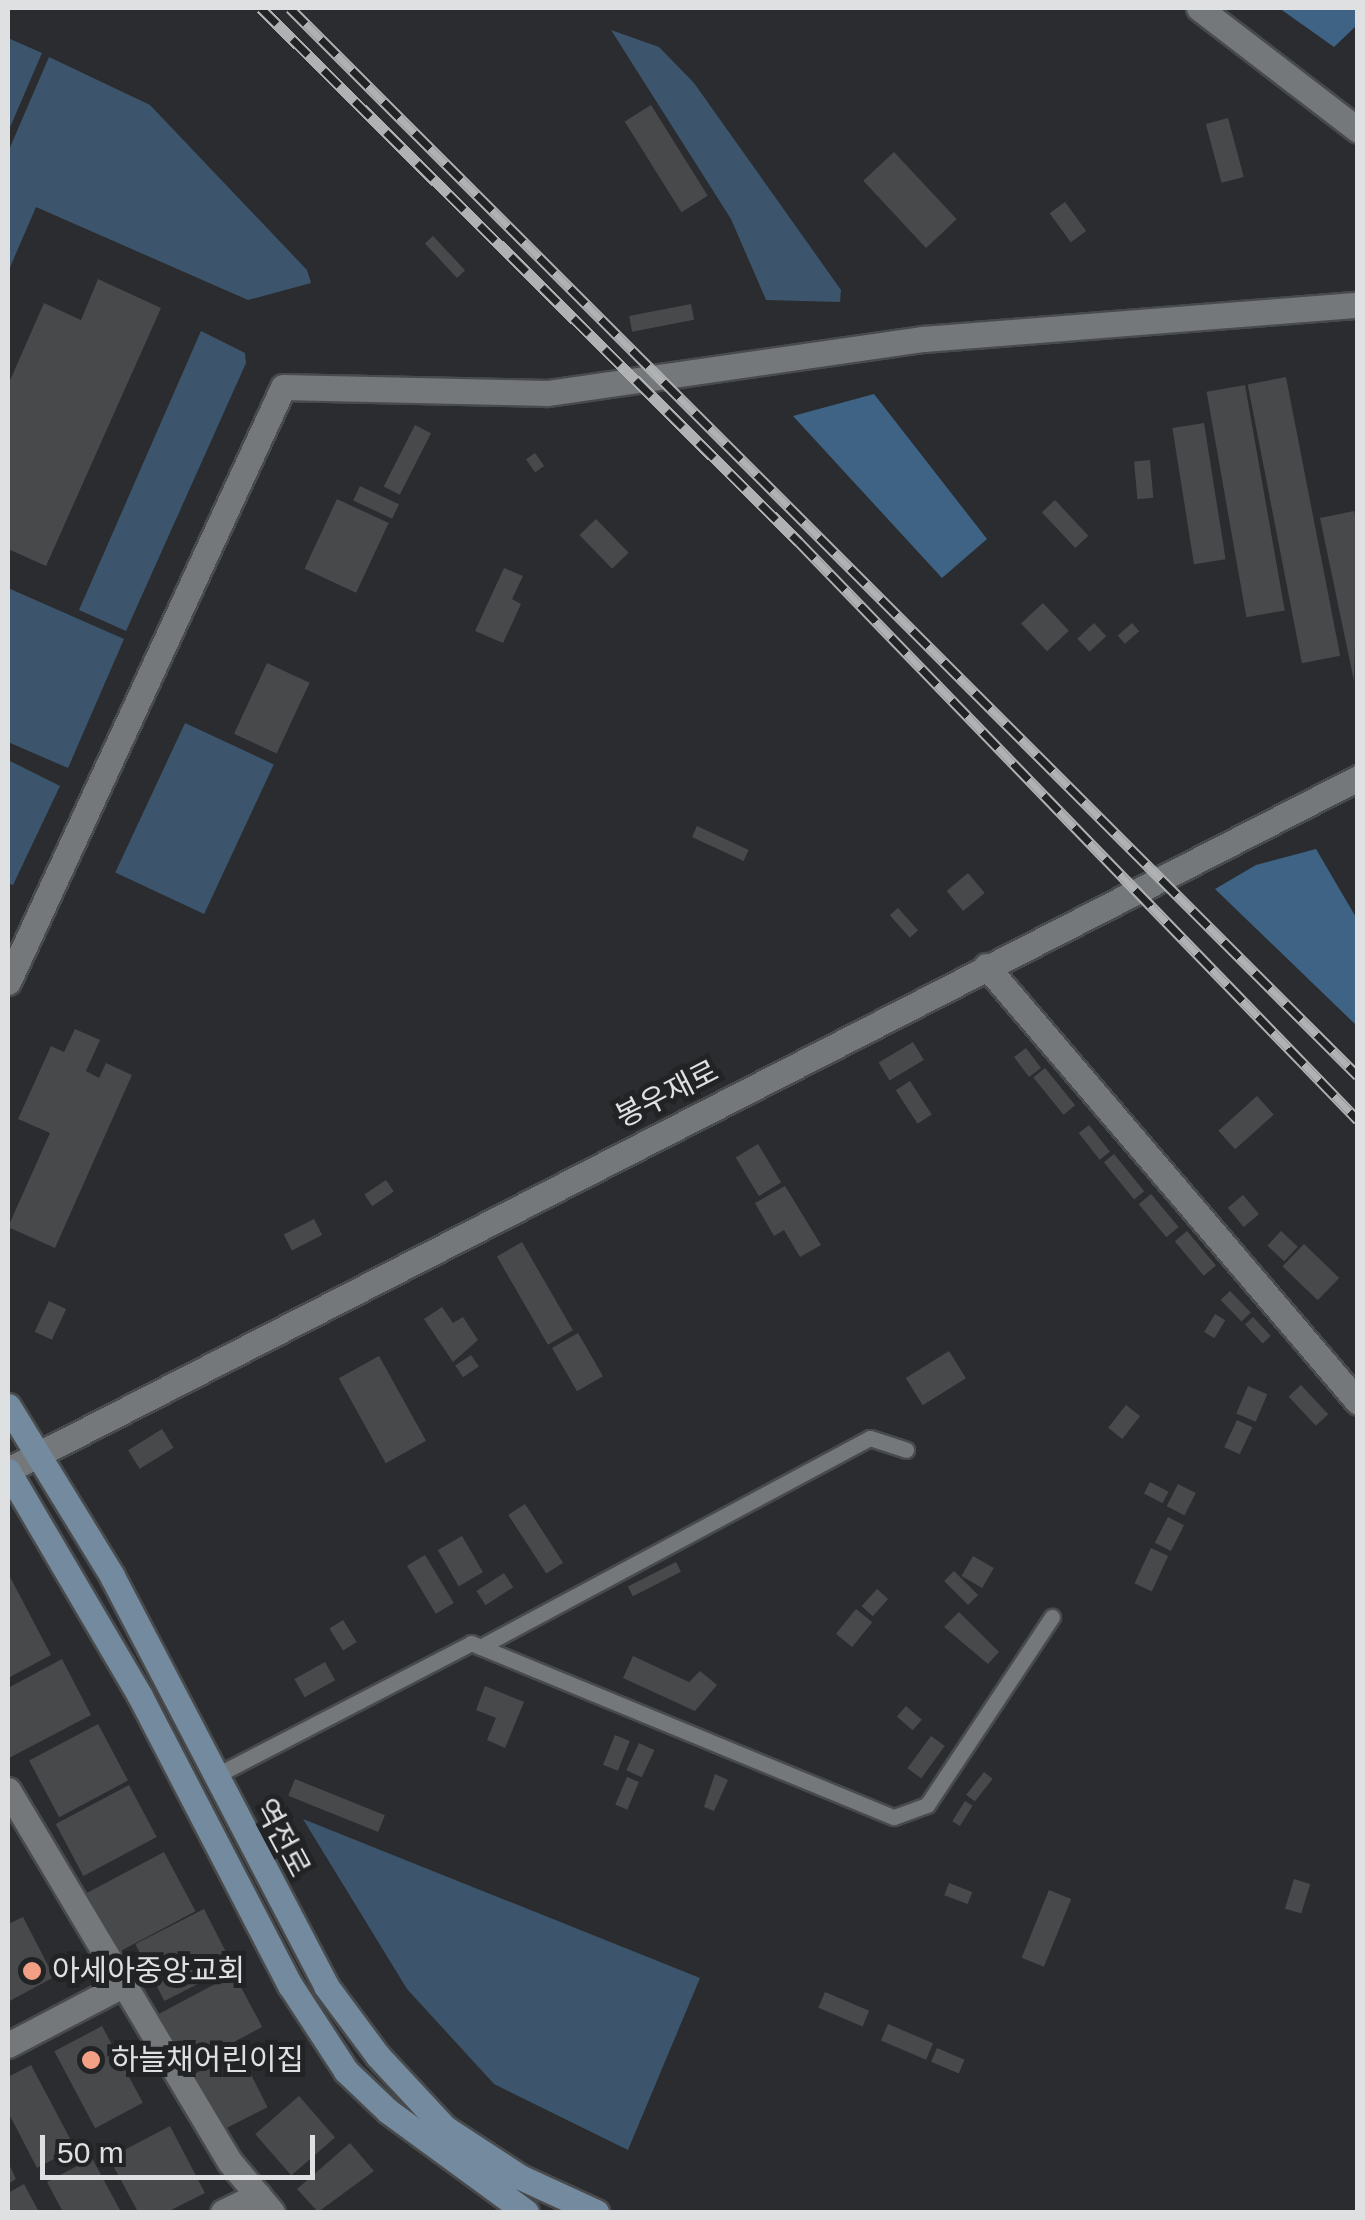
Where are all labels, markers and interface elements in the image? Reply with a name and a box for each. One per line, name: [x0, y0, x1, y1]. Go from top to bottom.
street label: 봉우재로: [610, 1053, 724, 1135]
street label: 역전로: [247, 1793, 317, 1883]
place label: 아세아중앙교회: [52, 1953, 245, 1989]
marker: 아세아중앙교회: [21, 1960, 43, 1982]
place label: 하늘채어린이집: [111, 2042, 304, 2078]
marker: 하늘채어린이집: [80, 2049, 102, 2071]
scale bar: [45, 2115, 320, 2177]
text: 50 m: [57, 2136, 124, 2169]

